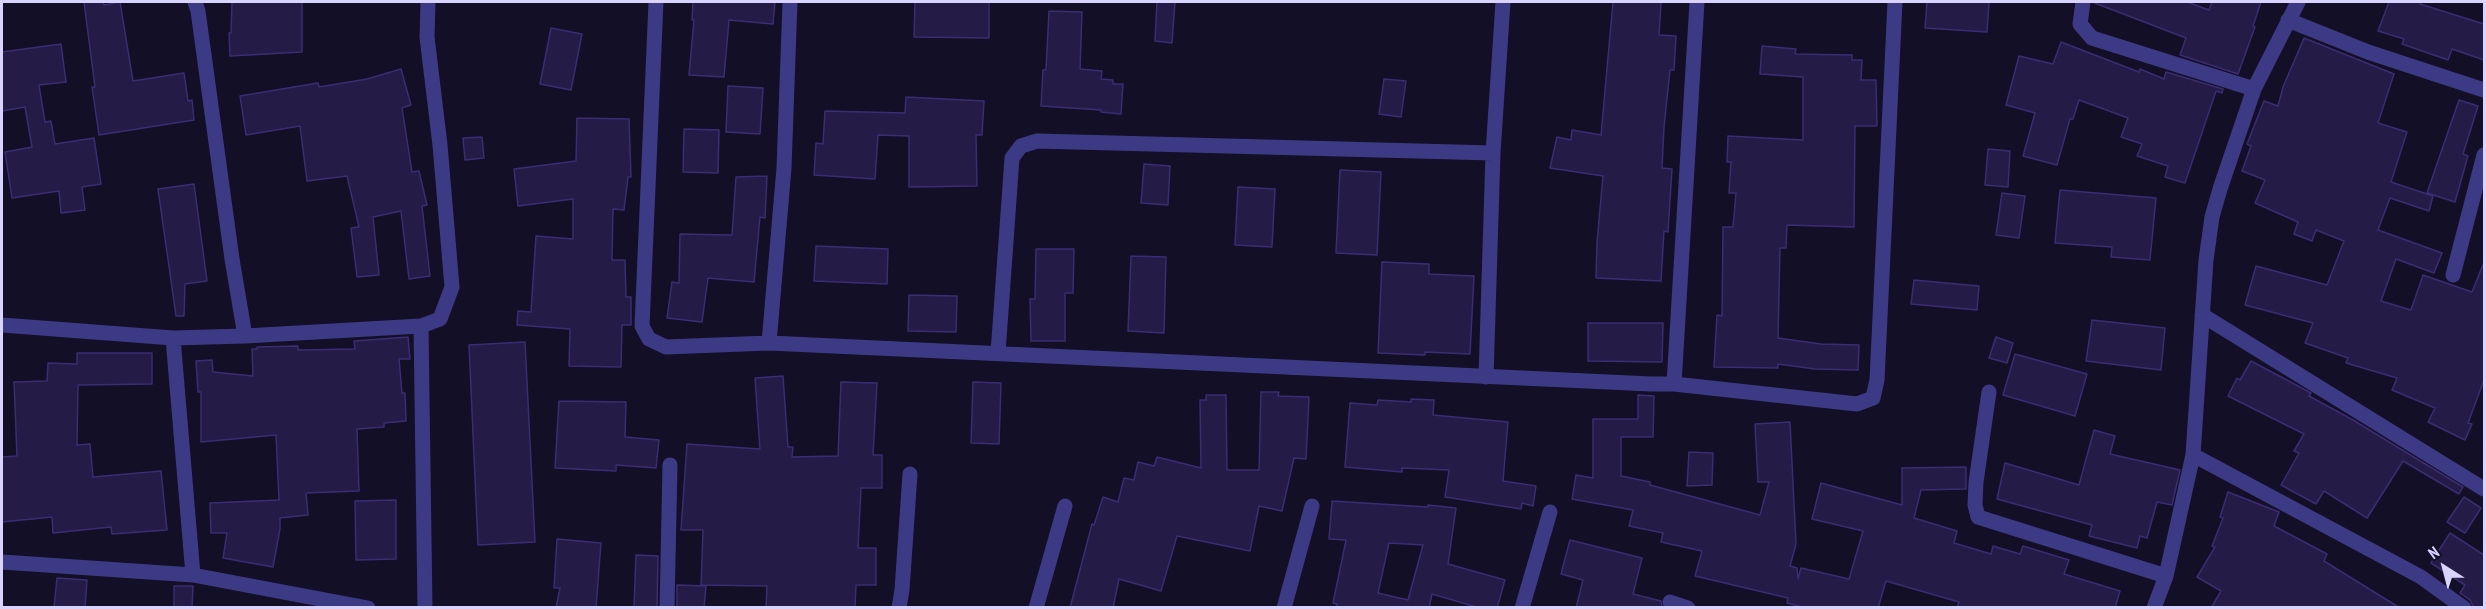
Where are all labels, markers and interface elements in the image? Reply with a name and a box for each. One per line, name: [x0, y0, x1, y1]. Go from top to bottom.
north arrow: [2414, 537, 2474, 597]
text: N: [2424, 542, 2443, 563]

